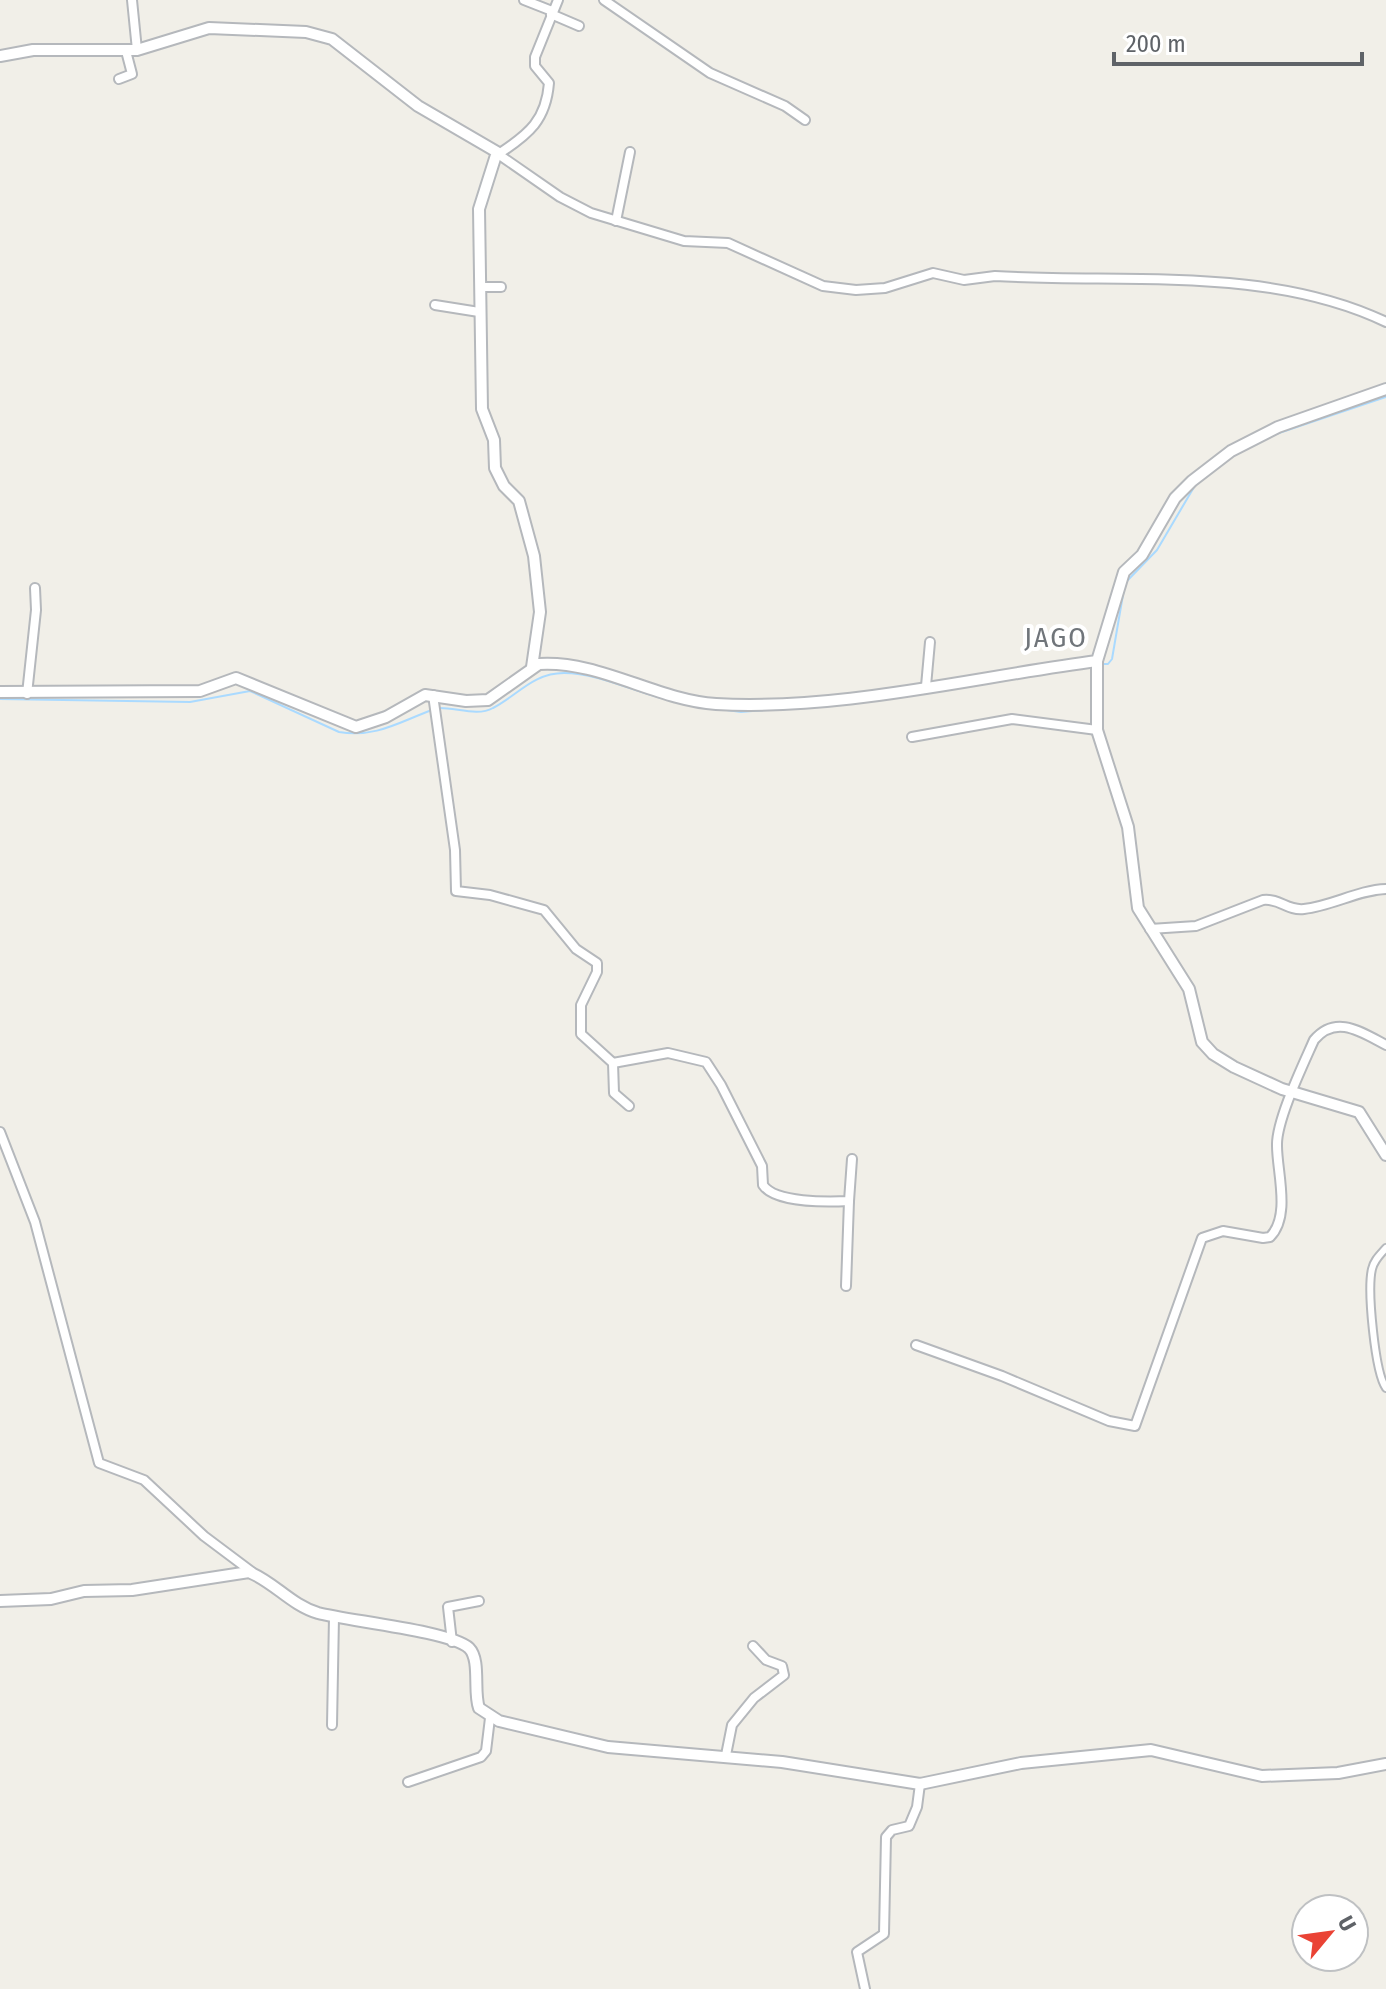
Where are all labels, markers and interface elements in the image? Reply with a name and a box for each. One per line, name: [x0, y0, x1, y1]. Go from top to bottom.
scale bar: [1114, 16, 1362, 66]
text: 200 m: [1126, 30, 1186, 58]
district label: JAGO: [1024, 621, 1088, 654]
north arrow: [1290, 1893, 1370, 1973]
text: U: [1332, 1911, 1362, 1936]

